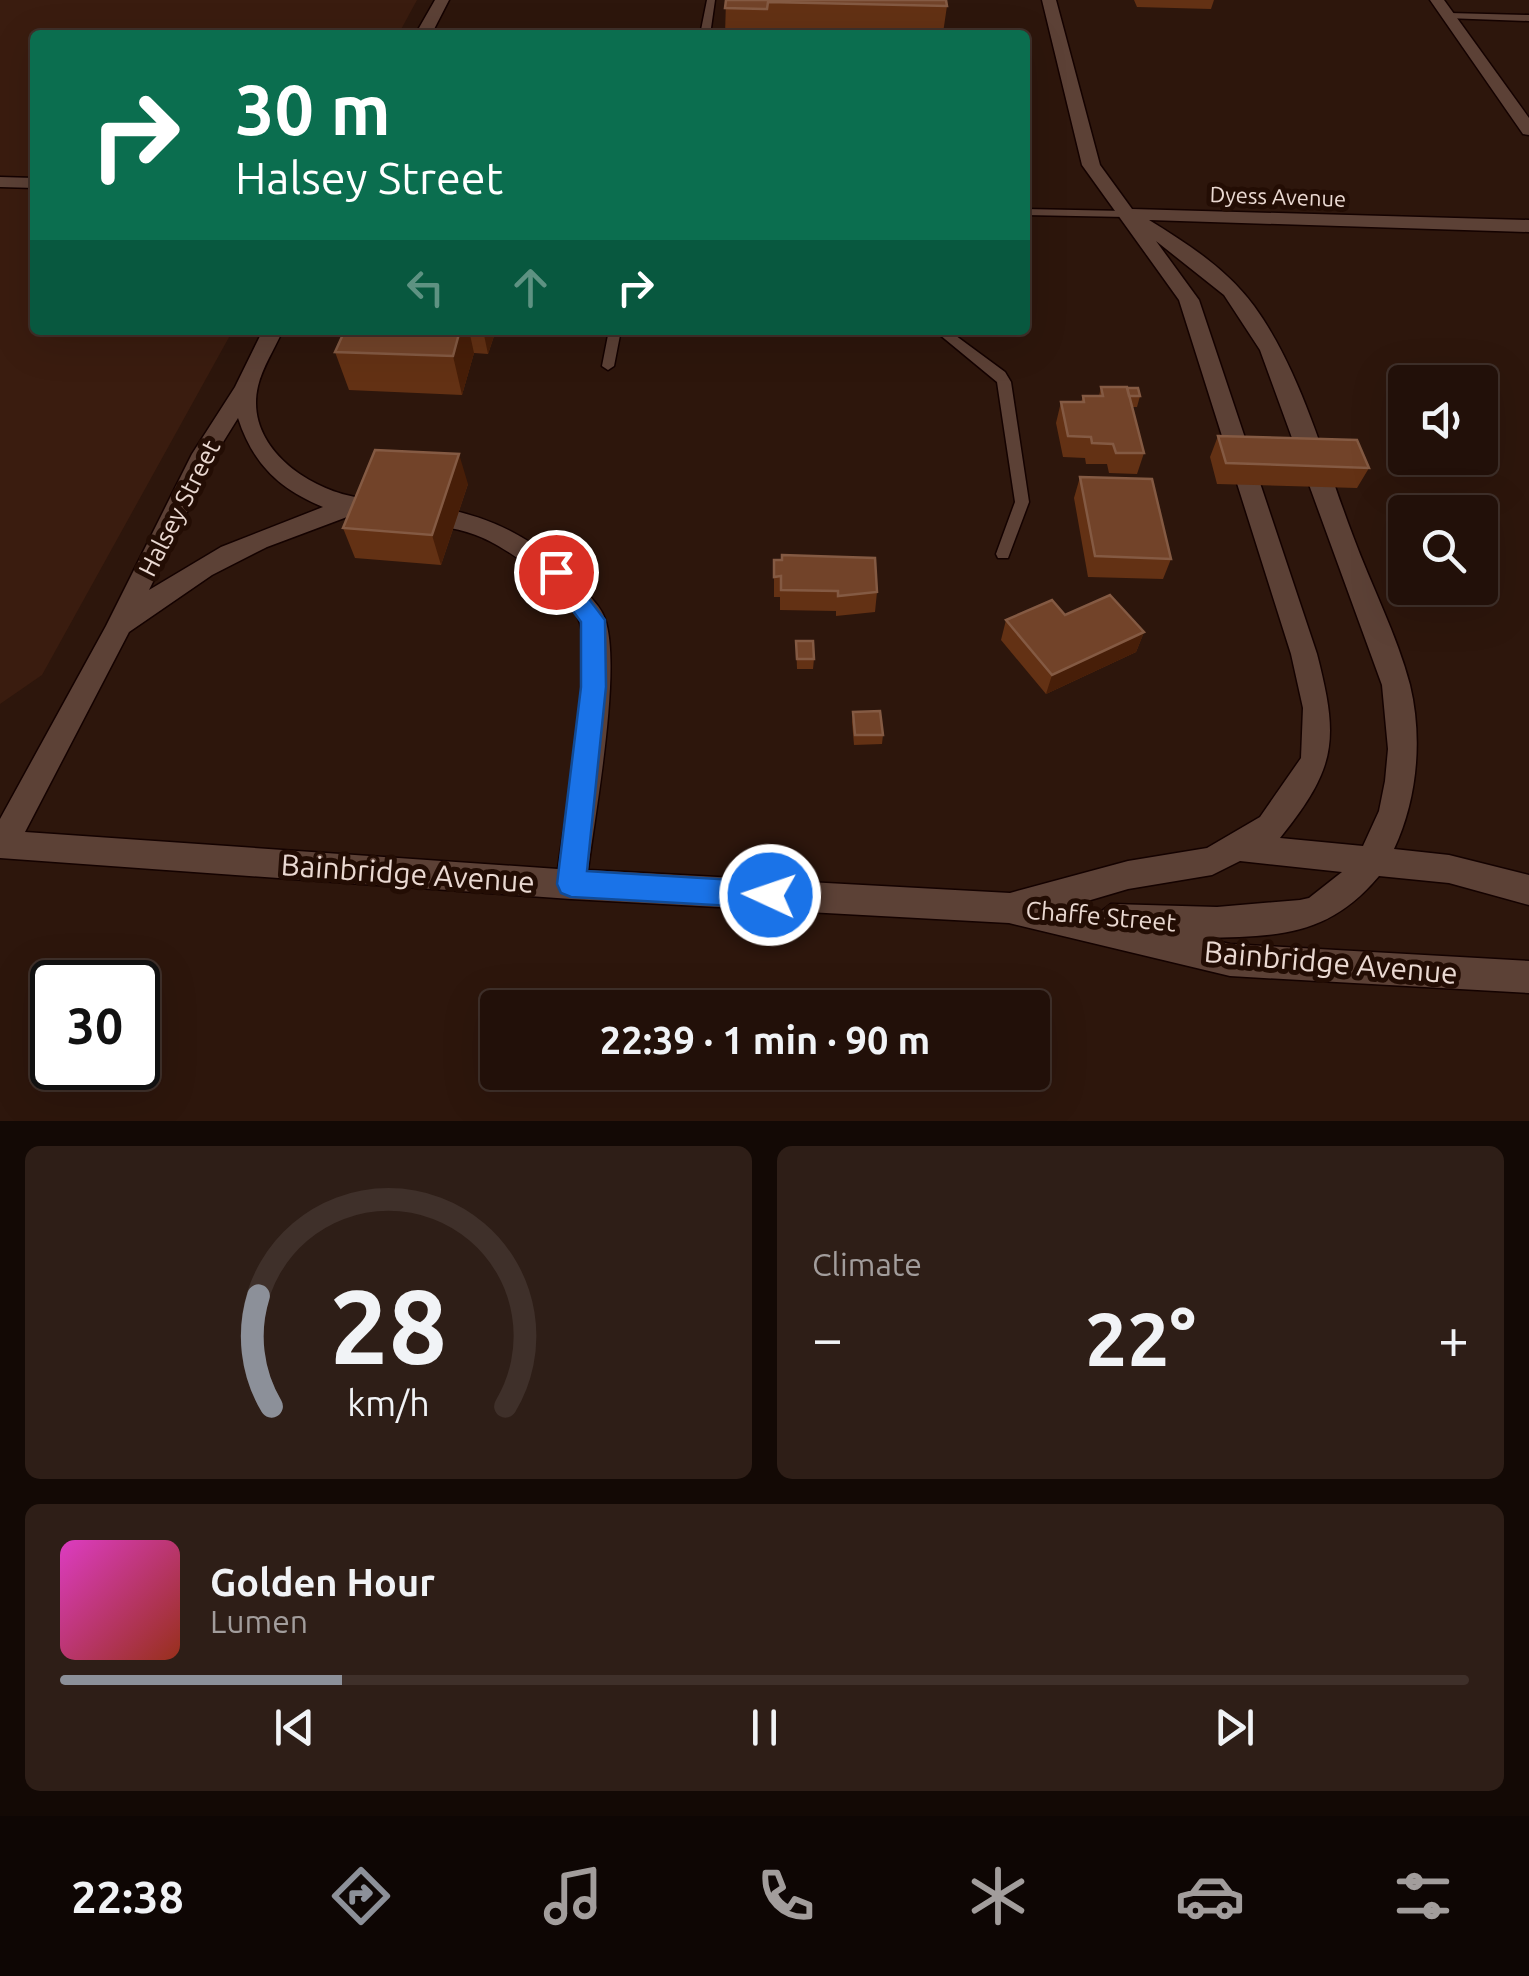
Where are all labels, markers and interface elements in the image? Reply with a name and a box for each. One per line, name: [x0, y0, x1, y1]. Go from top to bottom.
icon: right: [70, 70, 200, 200]
text: 30 m: [235, 70, 391, 148]
text: Halsey Street: [235, 152, 503, 203]
street label: Dyess Avenue: [1209, 181, 1347, 211]
icon: left: [398, 260, 453, 315]
icon: ahead: [503, 260, 558, 315]
icon: right: [608, 260, 663, 315]
map controls: [1388, 365, 1498, 605]
button: sound: [1388, 365, 1498, 475]
street label: Halsey Street: [133, 435, 225, 581]
button: search: [1388, 495, 1498, 605]
pin: [514, 530, 599, 615]
icon: arrive: [529, 545, 584, 600]
position arrow: [718, 843, 822, 947]
street label: Bainbridge Avenue: [280, 847, 536, 899]
street label: Chaffe Street: [1025, 895, 1178, 937]
street label: Bainbridge Avenue: [1203, 934, 1459, 990]
speed limit sign: 30: [30, 960, 160, 1090]
text: 22:39 · 1 min · 90 m: [600, 1019, 930, 1061]
text: Climate: [812, 1246, 922, 1282]
text: 28: [330, 1267, 447, 1384]
text: 22°: [1085, 1296, 1196, 1380]
text: −: [812, 1307, 843, 1368]
text: +: [1438, 1307, 1469, 1368]
text: km/h: [347, 1383, 430, 1423]
text: Golden Hour: [210, 1561, 435, 1603]
text: Lumen: [210, 1603, 308, 1639]
icon: previous: [267, 1700, 322, 1755]
icon: pause: [737, 1700, 792, 1755]
icon: next: [1207, 1700, 1262, 1755]
icon: directions: [326, 1861, 396, 1931]
icon: music: [538, 1861, 608, 1931]
icon: phone: [751, 1861, 821, 1931]
icon: climate: [963, 1861, 1033, 1931]
icon: car: [1175, 1861, 1245, 1931]
icon: filters: [1388, 1861, 1458, 1931]
text: 22:38: [71, 1871, 184, 1922]

